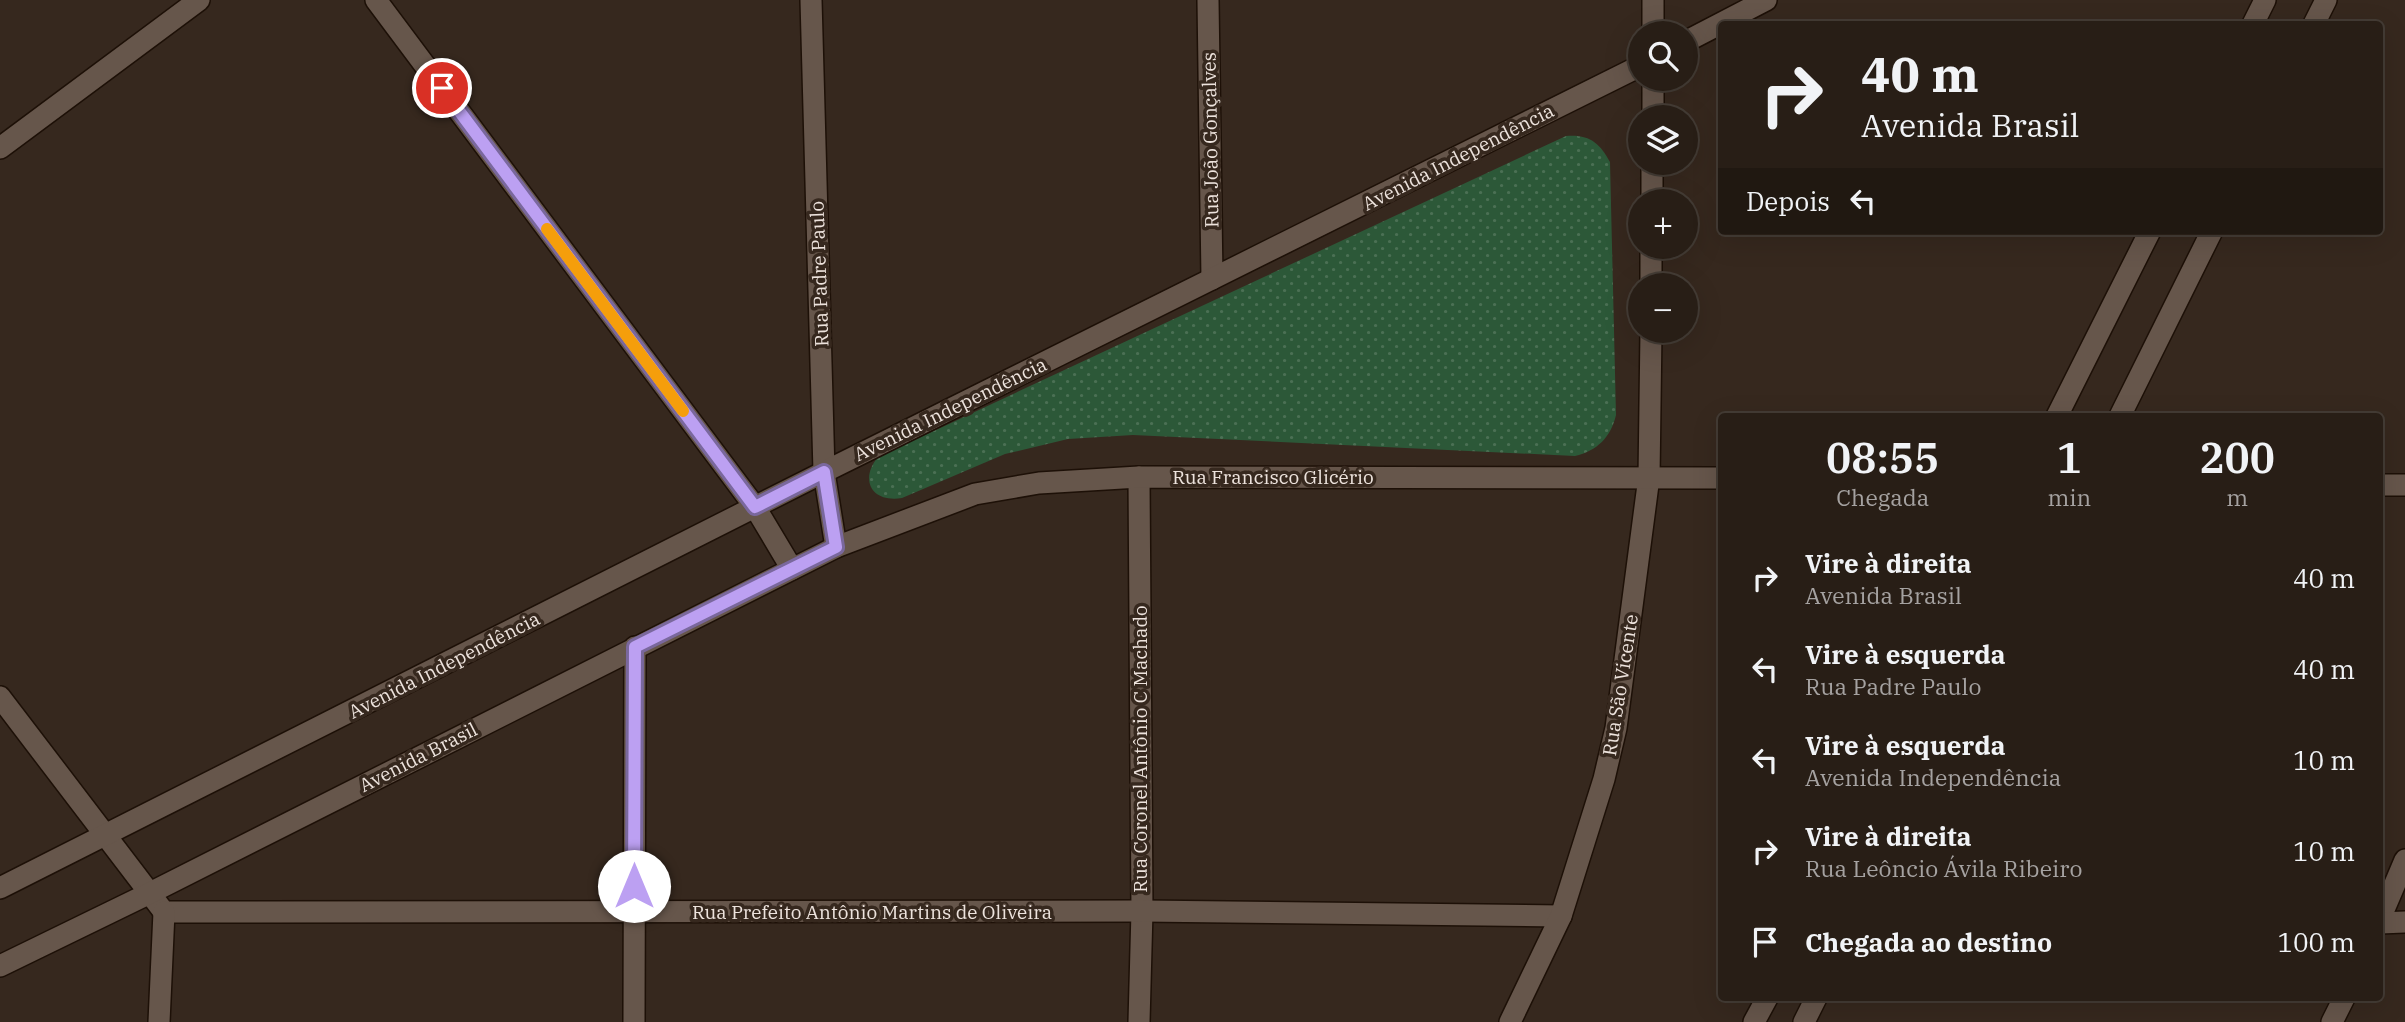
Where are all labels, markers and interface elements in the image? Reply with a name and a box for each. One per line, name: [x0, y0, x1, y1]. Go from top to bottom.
map controls: [1628, 21, 1698, 343]
button: search: [1628, 21, 1698, 91]
text: 40 m: [1861, 42, 1979, 105]
icon: right: [1746, 49, 1837, 140]
street label: Rua João Gonçalves: [1196, 52, 1224, 228]
pin: [412, 58, 472, 118]
icon: arrive: [423, 69, 461, 107]
street label: Avenida Independência: [1358, 98, 1558, 216]
text: Avenida Brasil: [1861, 104, 2079, 146]
button: layers: [1628, 105, 1698, 175]
icon: left: [1844, 182, 1882, 220]
text: Depois: [1746, 184, 1830, 218]
button: +: [1628, 189, 1698, 259]
street label: Rua Padre Paulo: [804, 201, 834, 347]
button: −: [1628, 273, 1698, 343]
street label: Avenida Independência: [850, 352, 1050, 466]
text: 08:55: [1826, 430, 1939, 485]
text: 1: [2057, 430, 2082, 485]
text: 200: [2199, 430, 2275, 485]
street label: Rua Francisco Glicério: [1172, 465, 1374, 489]
text: Chegada: [1836, 482, 1929, 512]
text: min: [2047, 482, 2091, 512]
text: m: [2226, 482, 2248, 512]
text: Vire à direita: [1805, 546, 1972, 580]
icon: right: [1746, 559, 1784, 597]
text: 40 m: [2293, 561, 2355, 595]
text: Avenida Brasil: [1805, 580, 1962, 610]
street label: Rua Coronel Antônio C Machado: [1128, 605, 1152, 893]
street label: Avenida Independência: [344, 606, 544, 724]
street label: Rua São Vicente: [1597, 613, 1643, 757]
text: Vire à esquerda: [1805, 637, 2006, 671]
icon: left: [1746, 650, 1784, 688]
text: 40 m: [2293, 652, 2355, 686]
text: Rua Padre Paulo: [1805, 671, 1981, 701]
street label: Avenida Brasil: [355, 717, 481, 797]
text: Vire à esquerda: [1805, 728, 2006, 762]
icon: left: [1746, 741, 1784, 779]
text: 10 m: [2293, 743, 2355, 777]
text: Avenida Independência: [1805, 762, 2061, 792]
text: Vire à direita: [1805, 819, 1972, 853]
icon: right: [1746, 832, 1784, 870]
text: 10 m: [2293, 834, 2355, 868]
position arrow: [597, 849, 671, 923]
text: Rua Leôncio Ávila Ribeiro: [1805, 853, 2083, 883]
street label: Rua Prefeito Antônio Martins de Oliveira: [692, 900, 1052, 924]
icon: arrive: [1746, 923, 1784, 961]
text: Chegada ao destino: [1805, 925, 2052, 959]
text: 100 m: [2277, 925, 2355, 959]

